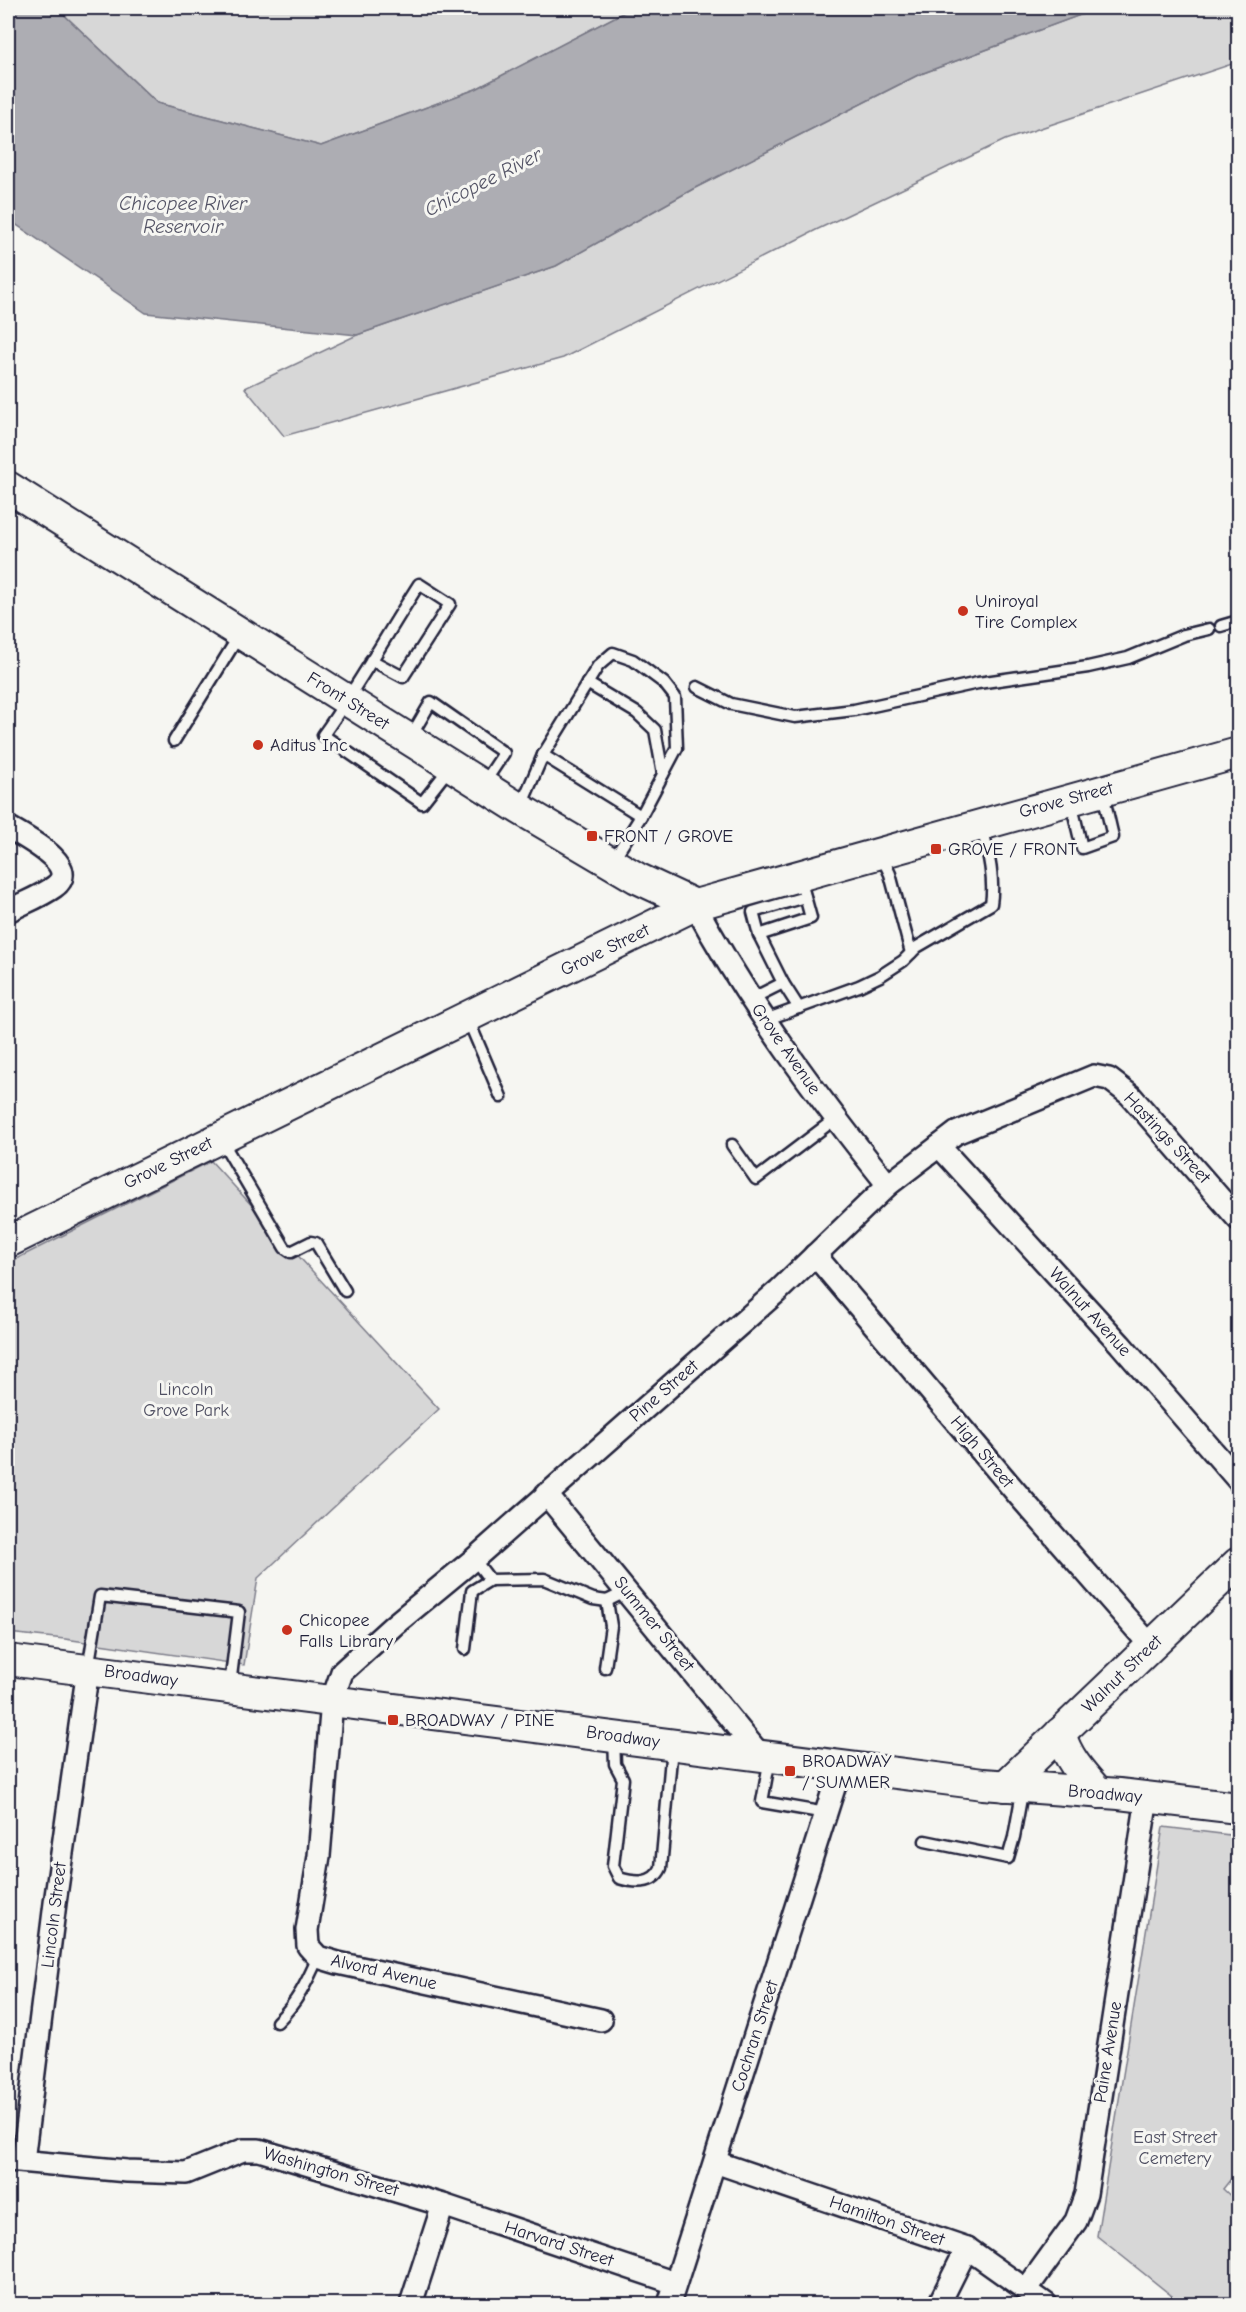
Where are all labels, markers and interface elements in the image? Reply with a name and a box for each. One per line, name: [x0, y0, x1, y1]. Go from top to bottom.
water label: Chicopee River: [421, 142, 546, 221]
water label: Chicopee River Reservoir: [119, 192, 248, 238]
place label: Uniroyal Tire Complex: [975, 591, 1077, 633]
marker: Uniroyal Tire Complex: [956, 604, 970, 618]
street label: Front Street: [303, 667, 394, 735]
place label: Aditus Inc: [270, 735, 348, 756]
marker: Aditus Inc: [251, 738, 265, 752]
street label: Grove Street: [1017, 777, 1116, 823]
place label: FRONT / GROVE: [604, 826, 733, 847]
marker: FRONT / GROVE: [585, 829, 599, 843]
place label: GROVE / FRONT: [948, 839, 1078, 860]
marker: GROVE / FRONT: [929, 842, 943, 856]
street label: Grove Street: [557, 919, 654, 981]
street label: Grove Avenue: [747, 1000, 825, 1098]
street label: Hastings Street: [1119, 1088, 1215, 1189]
street label: Grove Street: [120, 1132, 217, 1194]
street label: Walnut Avenue: [1044, 1263, 1136, 1361]
street label: Pine Street: [625, 1355, 703, 1427]
park label: Lincoln Grove Park: [143, 1379, 229, 1421]
street label: High Street: [946, 1412, 1019, 1493]
street label: Summer Street: [609, 1572, 699, 1676]
place label: Chicopee Falls Library: [299, 1610, 394, 1652]
marker: Chicopee Falls Library: [280, 1623, 294, 1637]
street label: Walnut Street: [1078, 1630, 1167, 1717]
street label: Broadway: [103, 1660, 180, 1692]
place label: BROADWAY / PINE: [405, 1710, 554, 1731]
marker: BROADWAY / PINE: [386, 1713, 400, 1727]
street label: Broadway: [585, 1721, 662, 1753]
place label: BROADWAY / SUMMER: [802, 1751, 892, 1793]
marker: BROADWAY / SUMMER: [783, 1764, 797, 1778]
street label: Broadway: [1067, 1780, 1144, 1808]
street label: Lincoln Street: [37, 1860, 71, 1969]
street label: Alvord Avenue: [329, 1950, 439, 1994]
street label: Cochran Street: [727, 1977, 783, 2094]
street label: Paine Avenue: [1090, 2000, 1126, 2104]
park label: East Street Cemetery: [1133, 2127, 1218, 2169]
street label: Washington Street: [261, 2143, 402, 2202]
street label: Hamilton Street: [827, 2191, 948, 2251]
street label: Harvard Street: [502, 2217, 617, 2272]

